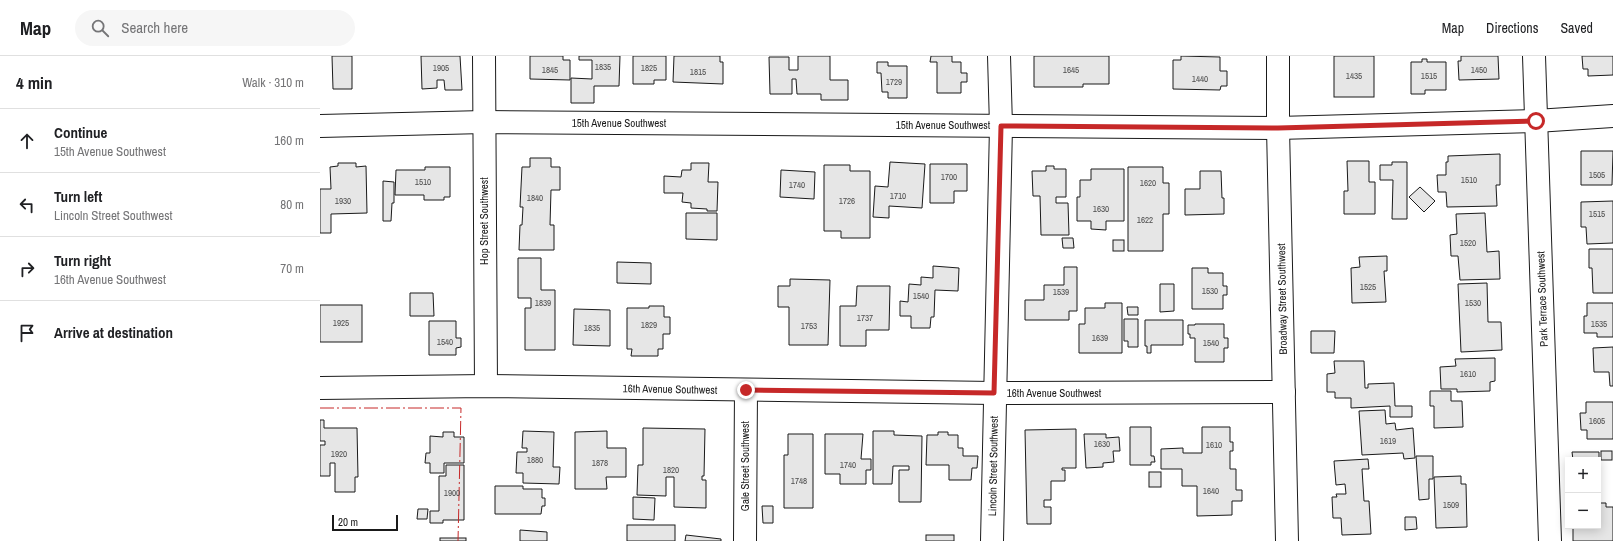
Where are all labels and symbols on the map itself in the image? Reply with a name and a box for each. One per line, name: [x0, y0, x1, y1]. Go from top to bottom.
house number: 1835: [595, 61, 611, 73]
house number: 1905: [433, 62, 449, 74]
house number: 1825: [641, 62, 657, 74]
house number: 1845: [542, 64, 558, 76]
house number: 1645: [1063, 64, 1079, 76]
house number: 1450: [1471, 64, 1487, 76]
house number: 1815: [690, 66, 706, 78]
house number: 1435: [1346, 70, 1362, 82]
house number: 1515: [1421, 70, 1437, 82]
house number: 1440: [1192, 73, 1208, 85]
house number: 1729: [886, 76, 902, 88]
route start: [1527, 112, 1545, 130]
street label: 15th Avenue Southwest: [572, 116, 667, 130]
street label: 15th Avenue Southwest: [896, 118, 991, 132]
house number: 1505: [1589, 169, 1605, 181]
house number: 1700: [941, 171, 957, 183]
house number: 1510: [1461, 174, 1477, 186]
house number: 1510: [415, 176, 431, 188]
street label: Hop Street Southwest: [477, 177, 491, 265]
house number: 1620: [1140, 177, 1156, 189]
house number: 1740: [789, 179, 805, 191]
house number: 1710: [890, 190, 906, 202]
house number: 1840: [527, 192, 543, 204]
house number: 1930: [335, 195, 351, 207]
house number: 1726: [839, 195, 855, 207]
house number: 1630: [1093, 203, 1109, 215]
house number: 1515: [1589, 208, 1605, 220]
house number: 1622: [1137, 214, 1153, 226]
house number: 1520: [1460, 237, 1476, 249]
street label: Broadway Street Southwest: [1274, 243, 1290, 355]
street label: Park Terrace Southwest: [1533, 250, 1551, 347]
house number: 1525: [1360, 281, 1376, 293]
house number: 1530: [1202, 285, 1218, 297]
house number: 1539: [1053, 286, 1069, 298]
house number: 1540: [913, 290, 929, 302]
house number: 1839: [535, 297, 551, 309]
house number: 1530: [1465, 297, 1481, 309]
house number: 1737: [857, 312, 873, 324]
house number: 1925: [333, 317, 349, 329]
house number: 1535: [1591, 318, 1607, 330]
house number: 1829: [641, 319, 657, 331]
house number: 1753: [801, 320, 817, 332]
house number: 1835: [584, 322, 600, 334]
house number: 1639: [1092, 332, 1108, 344]
house number: 1540: [437, 336, 453, 348]
house number: 1540: [1203, 337, 1219, 349]
house number: 1610: [1460, 368, 1476, 380]
street label: 16th Avenue Southwest: [623, 381, 718, 397]
route end: [737, 381, 755, 399]
street label: 16th Avenue Southwest: [1007, 386, 1102, 400]
street label: Lincoln Street Southwest: [985, 415, 1001, 516]
house number: 1605: [1589, 415, 1605, 427]
street label: Gale Street Southwest: [738, 420, 752, 511]
house number: 1619: [1380, 435, 1396, 447]
house number: 1630: [1094, 438, 1110, 450]
house number: 1610: [1206, 439, 1222, 451]
house number: 1920: [331, 448, 347, 460]
house number: 1880: [527, 454, 543, 466]
house number: 1878: [592, 457, 608, 469]
house number: 1740: [840, 459, 856, 471]
house number: 1820: [663, 464, 679, 476]
house number: 1748: [791, 475, 807, 487]
house number: 1640: [1203, 485, 1219, 497]
house number: 1900: [444, 487, 460, 499]
house number: 1509: [1443, 499, 1459, 511]
scale bar: [332, 513, 398, 532]

